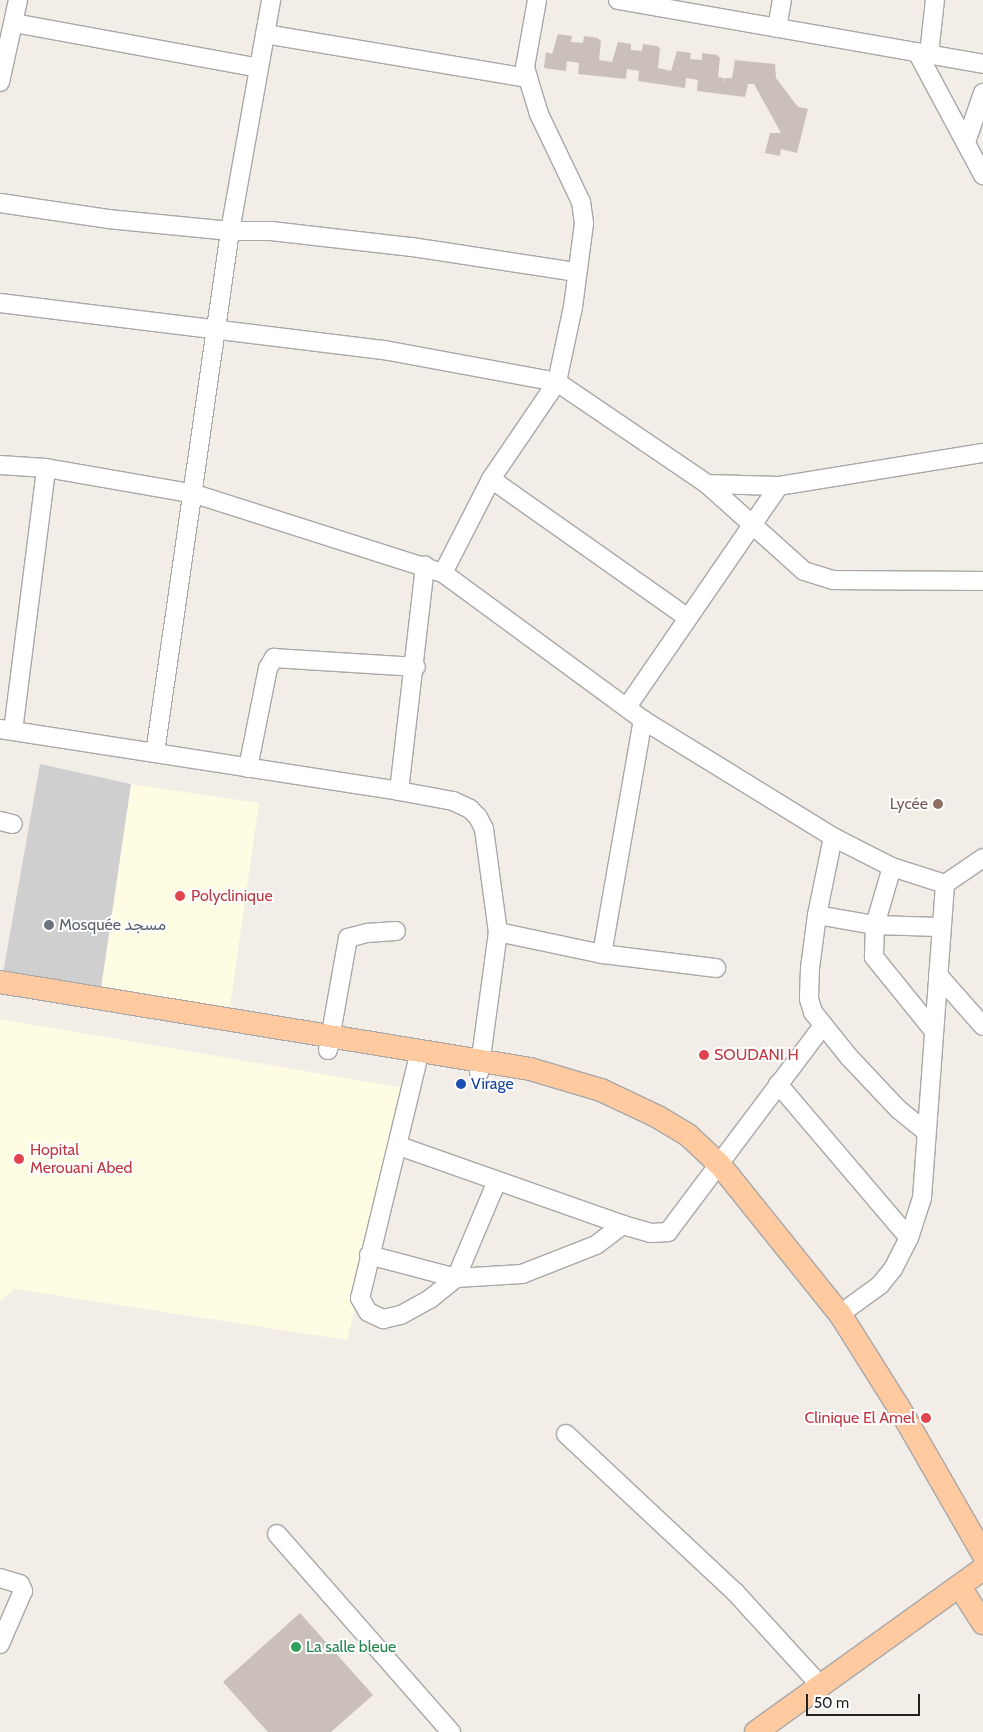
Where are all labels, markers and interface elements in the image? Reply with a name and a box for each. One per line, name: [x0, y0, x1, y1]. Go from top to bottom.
place label: Lycée: [890, 794, 928, 814]
marker: Lycée: [932, 798, 944, 810]
place label: Polyclinique: [191, 886, 273, 906]
marker: Polyclinique: [173, 889, 187, 903]
place label: Mosquée مسجد: [59, 915, 166, 935]
marker: Mosquée مسجد: [43, 919, 55, 931]
place label: SOUDANI H: [714, 1045, 799, 1065]
marker: SOUDANI H: [698, 1049, 710, 1061]
place label: Virage: [471, 1074, 514, 1094]
marker: Virage: [455, 1078, 467, 1090]
place label: Hopital Merouani Abed: [30, 1140, 132, 1178]
marker: Hopital Merouani Abed: [12, 1152, 26, 1166]
place label: Clinique El Amel: [804, 1408, 915, 1428]
marker: Clinique El Amel: [919, 1411, 933, 1425]
place label: La salle bleue: [306, 1637, 396, 1657]
marker: La salle bleue: [290, 1641, 302, 1653]
scale bar: [808, 1684, 922, 1716]
text: 50 m: [814, 1694, 849, 1712]

